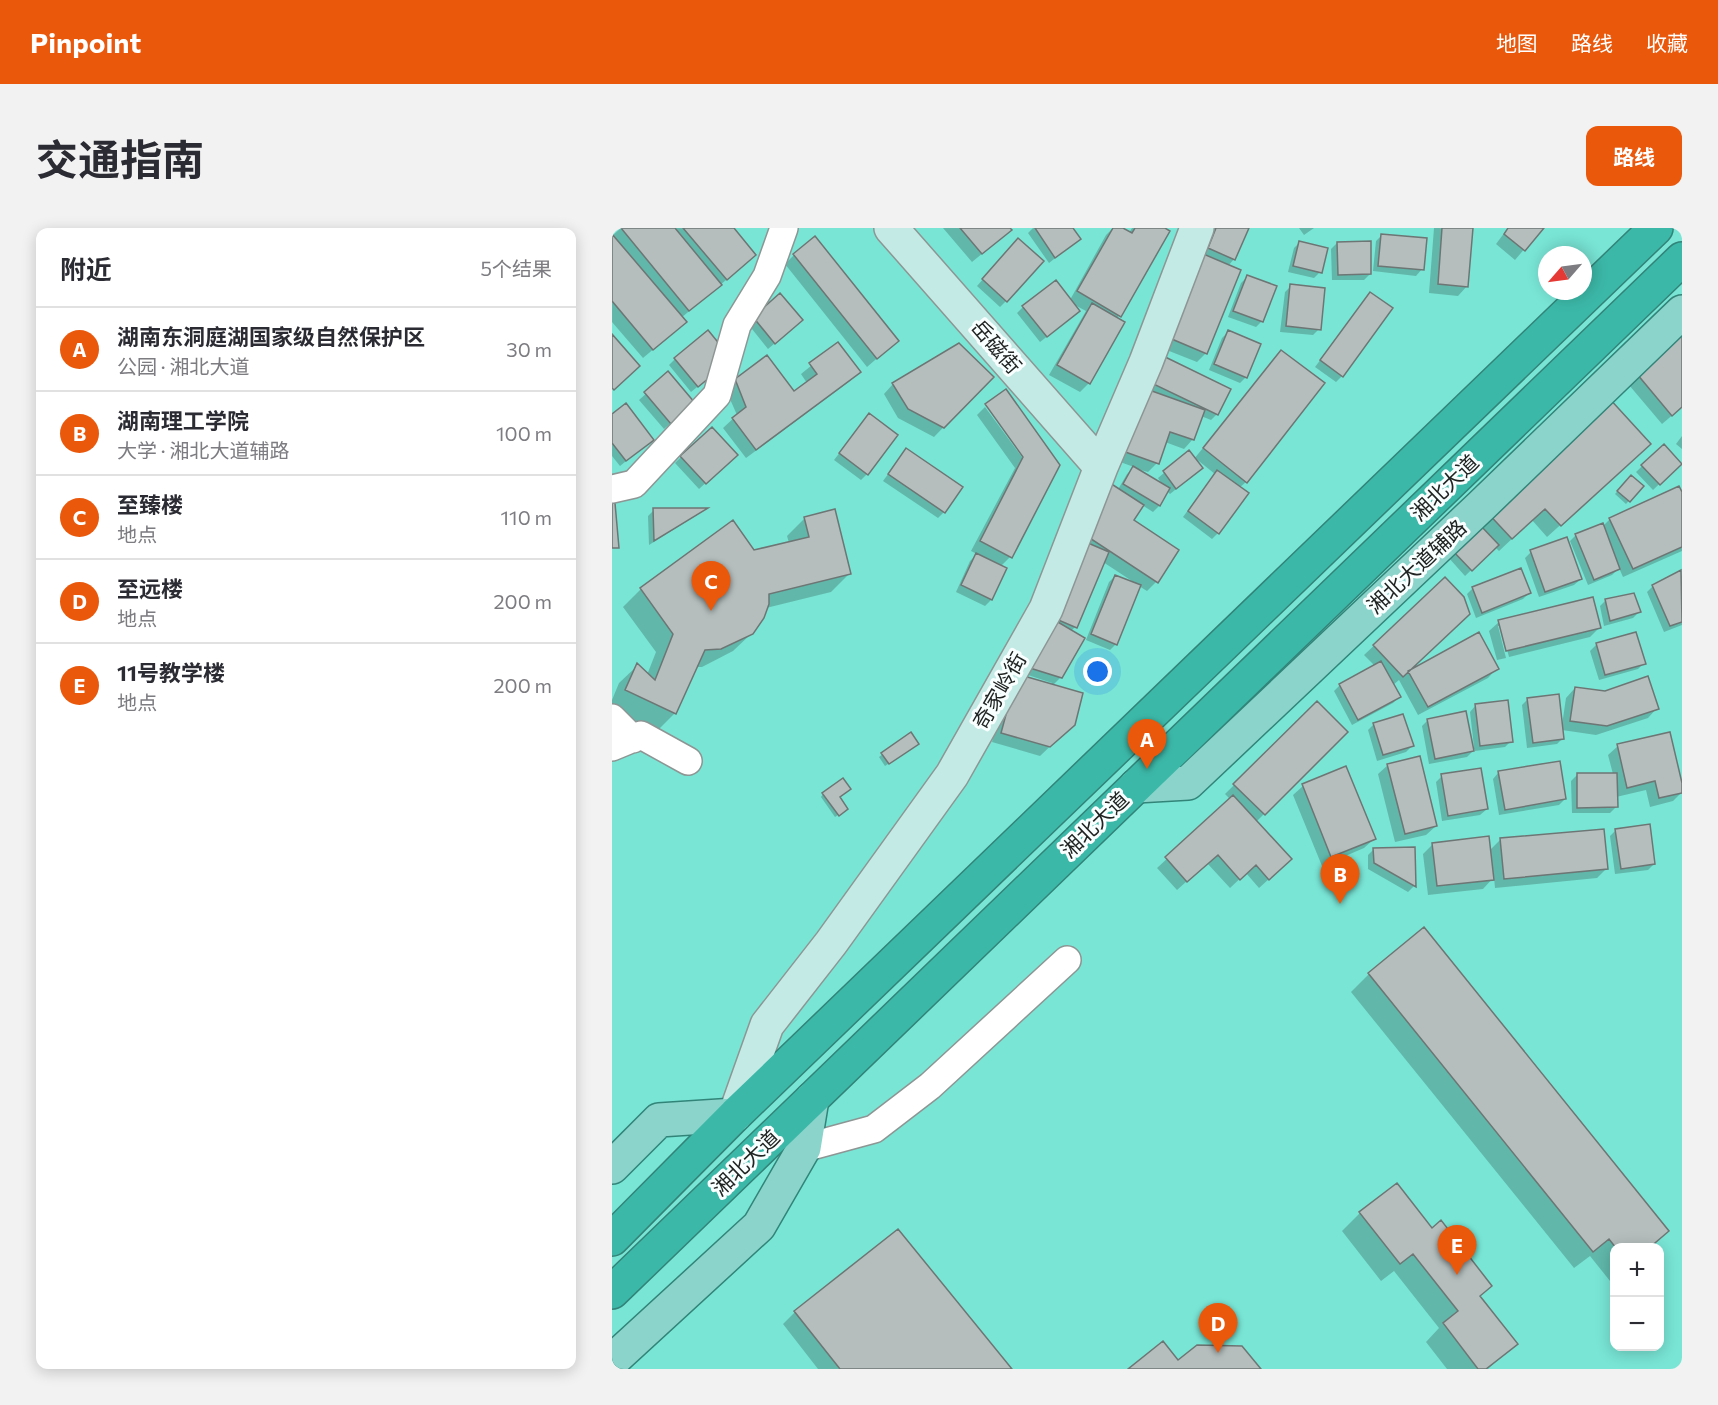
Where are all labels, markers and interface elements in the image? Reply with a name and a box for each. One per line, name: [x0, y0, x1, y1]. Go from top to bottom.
text: Pinpoint: [30, 25, 141, 59]
text: 地图: [1496, 30, 1538, 55]
text: 路线: [1571, 30, 1613, 55]
text: 收藏: [1646, 30, 1688, 55]
button: 路线: [1586, 126, 1682, 186]
text: 交通指南: [36, 132, 204, 184]
north arrow: [1538, 246, 1592, 300]
text: 附近: [60, 253, 112, 284]
text: 5个结果: [481, 256, 552, 280]
street label: 岳磁街: [967, 314, 1027, 378]
text: 湖南东洞庭湖国家级自然保护区: [117, 323, 425, 350]
text: A: [72, 337, 87, 361]
text: 30 m: [506, 337, 552, 361]
text: 公园 · 湘北大道: [117, 354, 249, 378]
text: 湖南理工学院: [117, 407, 249, 434]
text: B: [73, 421, 86, 445]
text: 100 m: [496, 421, 552, 445]
text: 大学 · 湘北大道辅路: [117, 438, 289, 462]
street label: 湘北大道: [1405, 449, 1483, 525]
text: 至臻楼: [117, 491, 183, 518]
text: C: [73, 505, 86, 529]
text: 110 m: [501, 505, 552, 529]
street label: 湘北大道辅路: [1361, 514, 1471, 618]
text: 地点: [117, 522, 157, 546]
pin: C: [692, 562, 730, 611]
text: 至远楼: [117, 575, 183, 602]
text: D: [72, 589, 87, 613]
text: 200 m: [494, 589, 552, 613]
text: 地点: [117, 606, 157, 630]
street label: 奇家岭街: [967, 648, 1031, 733]
your location: [1083, 657, 1112, 686]
text: 11号教学楼: [117, 659, 225, 686]
text: E: [74, 673, 85, 697]
text: 200 m: [494, 673, 552, 697]
text: 地点: [117, 690, 157, 714]
pin: A: [1128, 720, 1166, 769]
street label: 湘北大道: [1055, 786, 1133, 862]
pin: B: [1320, 854, 1360, 904]
street label: 湘北大道: [706, 1124, 784, 1200]
pin: E: [1438, 1226, 1476, 1275]
map controls: [1610, 1243, 1664, 1351]
button: +: [1610, 1243, 1664, 1297]
button: −: [1610, 1297, 1664, 1351]
pin: D: [1198, 1304, 1238, 1353]

